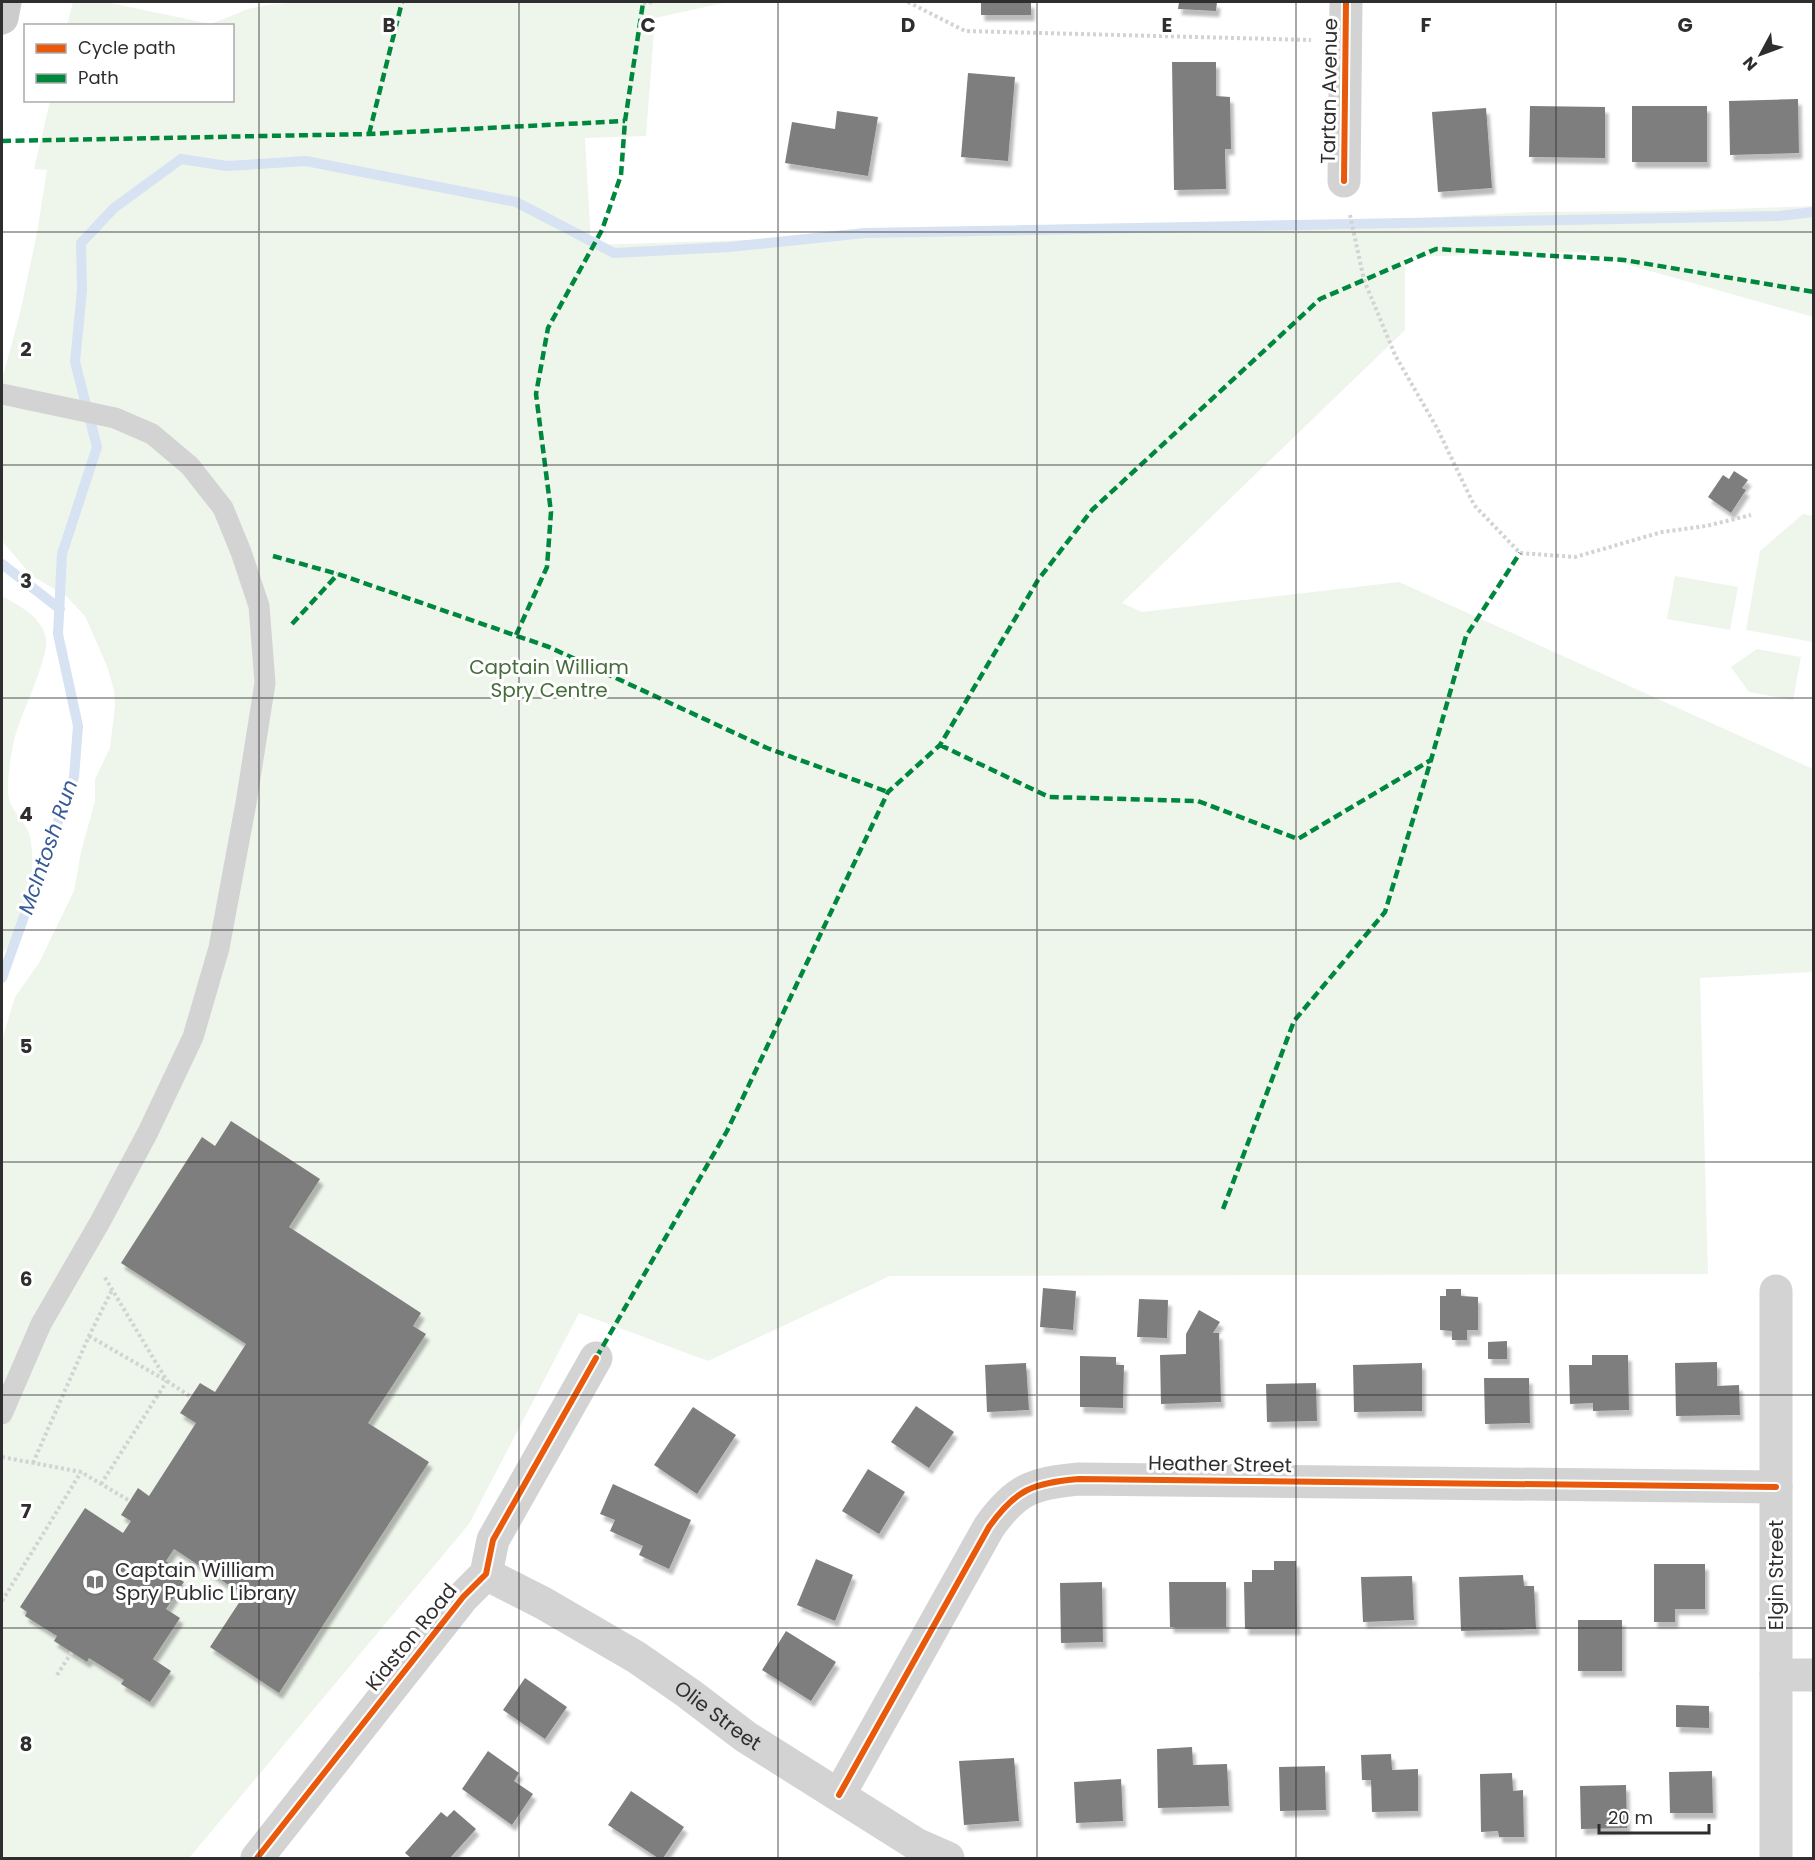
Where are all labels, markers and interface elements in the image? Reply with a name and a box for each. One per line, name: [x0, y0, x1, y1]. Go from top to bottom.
text: B: [382, 11, 396, 39]
text: C: [640, 11, 656, 39]
text: D: [901, 11, 915, 39]
text: E: [1162, 11, 1172, 39]
text: F: [1421, 11, 1432, 39]
text: G: [1677, 11, 1693, 39]
street label: Tartan Avenue: [1314, 18, 1344, 164]
legend: [24, 24, 234, 102]
north arrow: [1731, 24, 1791, 84]
text: Cycle path: [78, 35, 176, 60]
text: N: [1737, 51, 1763, 76]
text: Path: [78, 65, 119, 90]
text: 2: [20, 335, 32, 363]
text: 3: [20, 567, 32, 595]
park label: Captain William Spry Centre: [469, 653, 629, 704]
water label: McIntosh Run: [11, 776, 84, 918]
text: 4: [19, 800, 33, 828]
text: 5: [20, 1032, 33, 1060]
text: 6: [20, 1265, 32, 1293]
street label: Heather Street: [1148, 1449, 1292, 1479]
text: 7: [21, 1497, 32, 1525]
street label: Elgin Street: [1762, 1520, 1790, 1630]
place label: Captain William Spry Public Library: [115, 1556, 296, 1607]
library icon: Captain William Spry Public Library: [80, 1567, 110, 1597]
street label: Kidston Road: [359, 1577, 463, 1697]
street label: Olie Street: [669, 1674, 767, 1757]
text: 8: [20, 1730, 32, 1758]
scale bar: [1599, 1797, 1708, 1835]
text: 20 m: [1608, 1805, 1653, 1830]

